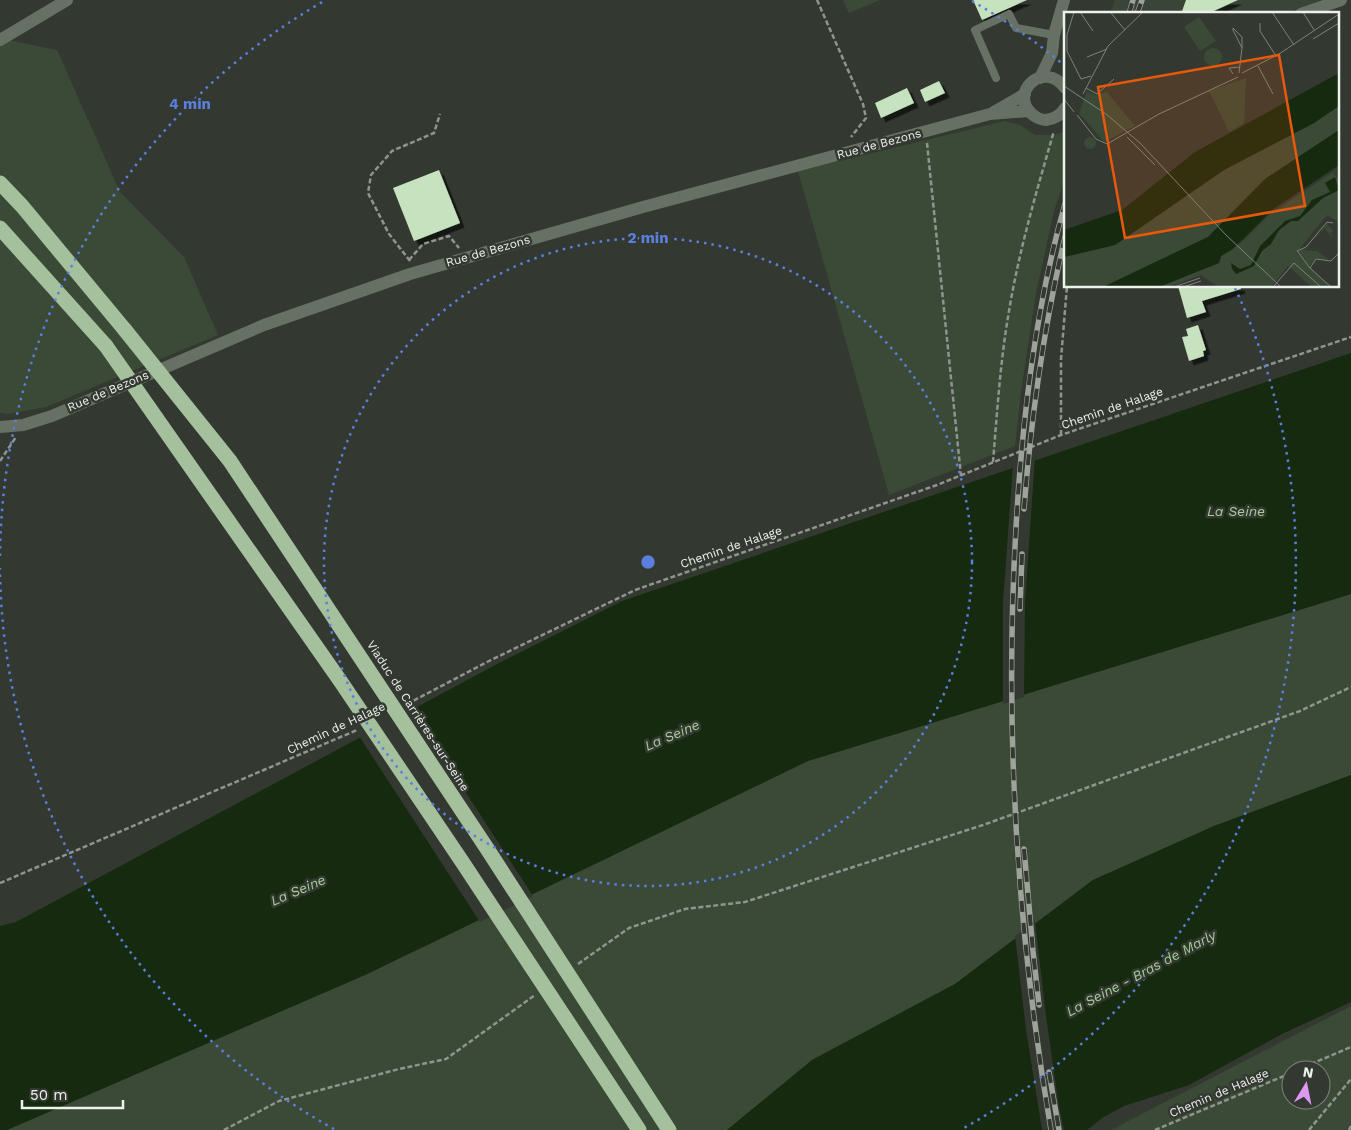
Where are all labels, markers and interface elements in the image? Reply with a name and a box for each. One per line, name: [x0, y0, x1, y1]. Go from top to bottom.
inset map: [1064, 12, 1338, 288]
text: 4 min: [169, 95, 211, 113]
street label: Rue de Bezons: [835, 126, 923, 162]
text: 2 min: [627, 229, 669, 247]
street label: Rue de Bezons: [444, 232, 532, 270]
street label: Rue de Bezons: [65, 368, 151, 414]
street label: Chemin de Halage: [1059, 384, 1165, 432]
water label: La Seine: [1207, 503, 1265, 519]
street label: Chemin de Halage: [678, 523, 784, 571]
centre of rings: [639, 553, 657, 571]
street label: Viaduc de Carrières-sur-Seine: [364, 638, 472, 794]
street label: Chemin de Halage: [285, 699, 387, 757]
water label: La Seine: [642, 716, 702, 754]
water label: La Seine: [268, 871, 328, 909]
water label: La Seine - Bras de Marly: [1063, 926, 1219, 1019]
north arrow: [1281, 1060, 1331, 1110]
text: N: [1302, 1063, 1315, 1081]
street label: Chemin de Halage: [1167, 1066, 1271, 1120]
scale bar: [22, 1078, 124, 1110]
text: 50 m: [30, 1086, 67, 1104]

